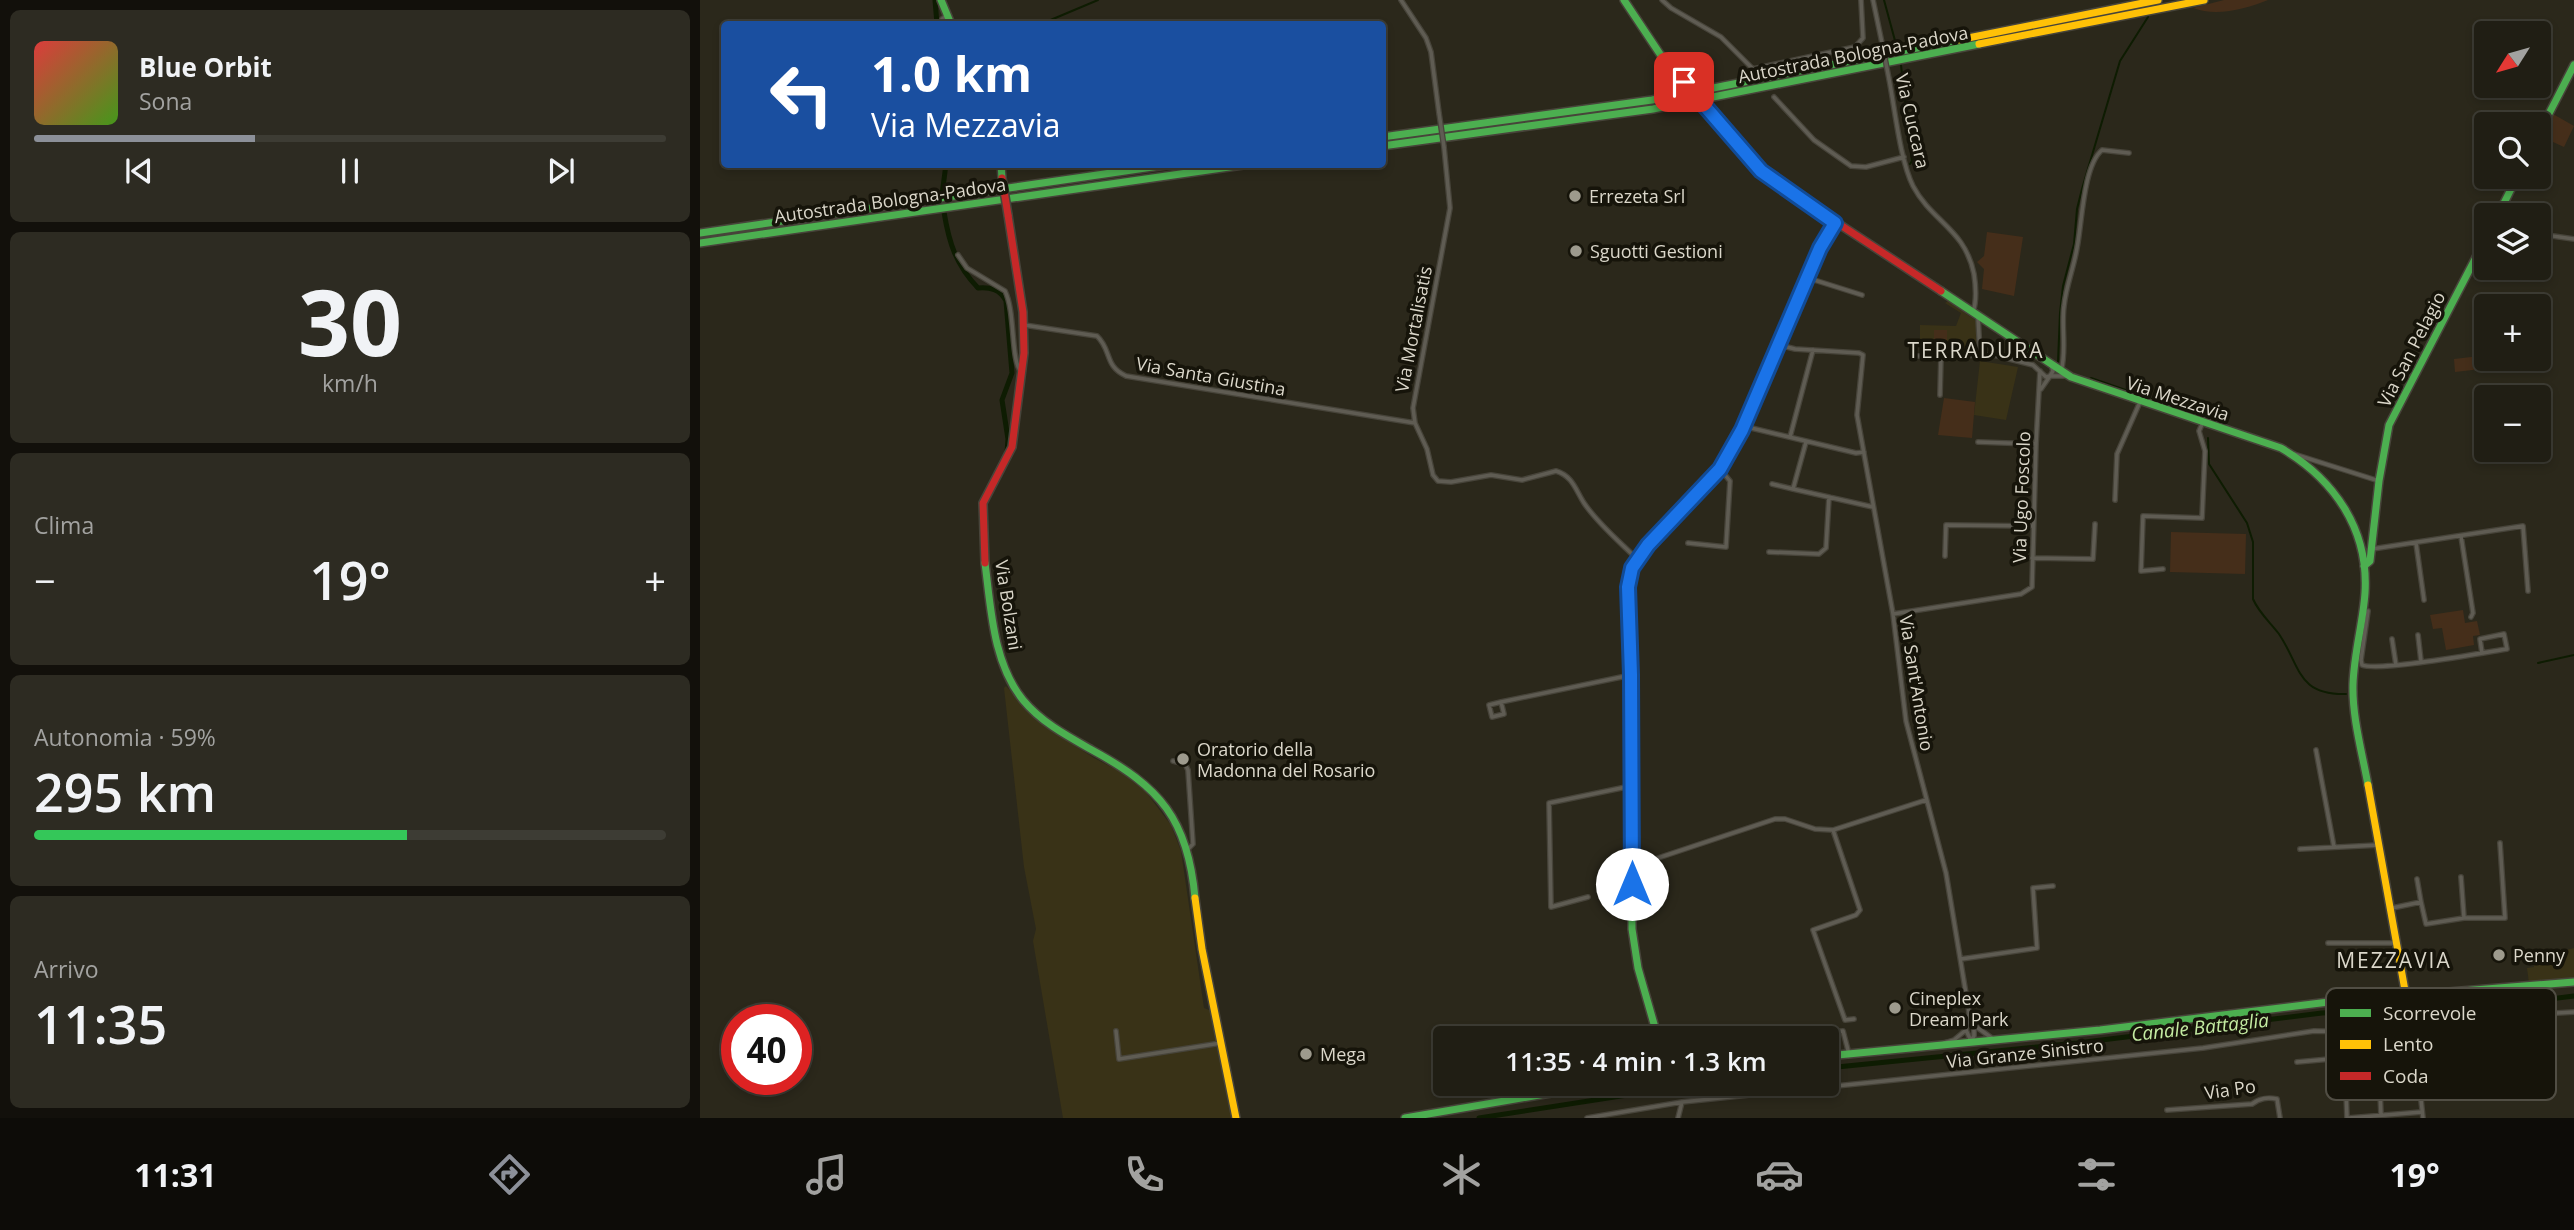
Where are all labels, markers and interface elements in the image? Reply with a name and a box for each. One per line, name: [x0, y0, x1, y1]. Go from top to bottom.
street label: Autostrada Bologna-Padova: [1736, 20, 1970, 88]
north arrow: [2474, 21, 2552, 98]
map controls: [2474, 21, 2551, 462]
text: 1.0 km: [871, 40, 1032, 106]
text: Blue Orbit: [139, 49, 272, 85]
icon: left: [756, 49, 847, 140]
pin: [1654, 52, 1714, 112]
icon: arrive: [1665, 63, 1703, 101]
street label: Via Cuccara: [1890, 71, 1936, 171]
text: Sona: [139, 85, 192, 117]
text: Via Mezzavia: [871, 103, 1061, 146]
button: search: [2474, 112, 2551, 189]
icon: previous: [120, 152, 158, 190]
icon: pause: [331, 152, 369, 190]
icon: next: [542, 152, 580, 190]
street label: Autostrada Bologna-Padova: [773, 172, 1007, 228]
place label: Errezeta Srl: [1589, 184, 1685, 208]
marker: Errezeta Srl: [1567, 188, 1583, 204]
button: layers: [2474, 203, 2551, 280]
place label: Sguotti Gestioni: [1590, 239, 1723, 263]
marker: Sguotti Gestioni: [1568, 243, 1584, 259]
text: 30: [298, 259, 402, 383]
street label: Via Mortalisatis: [1389, 264, 1437, 394]
street label: Via San Pelagio: [2372, 287, 2450, 411]
button: +: [2474, 294, 2551, 371]
district label: TERRADURA: [1907, 336, 2045, 364]
street label: Via Santa Giustina: [1134, 351, 1288, 401]
text: km/h: [322, 367, 378, 399]
street label: Via Mezzavia: [2124, 370, 2232, 426]
button: −: [2474, 385, 2551, 462]
street label: Via Ugo Foscolo: [2007, 431, 2035, 563]
text: Clima: [34, 509, 94, 541]
text: 19°: [309, 544, 391, 615]
text: −: [34, 554, 56, 606]
text: +: [644, 554, 666, 606]
street label: Via Bolzani: [990, 558, 1028, 652]
street label: Via Sant'Antonio: [1894, 613, 1940, 753]
text: Autonomia · 59%: [34, 721, 216, 753]
place label: Oratorio della Madonna del Rosario: [1197, 737, 1375, 782]
marker: Oratorio della Madonna del Rosario: [1175, 751, 1191, 767]
text: 295 km: [34, 756, 216, 827]
position arrow: [1595, 847, 1669, 921]
place label: Penny: [2513, 943, 2566, 967]
district label: MEZZAVIA: [2336, 946, 2452, 974]
marker: Penny: [2491, 947, 2507, 963]
text: Arrivo: [34, 953, 98, 985]
place label: Cineplex Dream Park: [1909, 986, 2009, 1031]
text: 11:35: [34, 988, 167, 1059]
legend: [2326, 988, 2556, 1100]
marker: Cineplex Dream Park: [1887, 1000, 1903, 1016]
text: Scorrevole: [2383, 1000, 2477, 1026]
speed limit sign: 40: [721, 1004, 812, 1095]
water label: Canale Battaglia: [2130, 1007, 2270, 1047]
text: Lento: [2383, 1031, 2433, 1057]
street label: Via Granze Sinistro: [1945, 1033, 2105, 1073]
place label: Mega: [1320, 1042, 1366, 1066]
text: 11:35 · 4 min · 1.3 km: [1505, 1043, 1767, 1079]
marker: Mega: [1298, 1046, 1314, 1062]
text: Coda: [2383, 1063, 2429, 1089]
street label: Via Po: [2203, 1074, 2257, 1104]
icon: directions: [485, 1150, 534, 1199]
icon: music: [802, 1150, 851, 1199]
icon: phone: [1120, 1150, 1169, 1199]
icon: climate: [1437, 1150, 1486, 1199]
icon: car: [1755, 1150, 1804, 1199]
icon: filters: [2072, 1150, 2121, 1199]
text: 11:31: [134, 1153, 217, 1196]
text: 19°: [2389, 1153, 2440, 1196]

